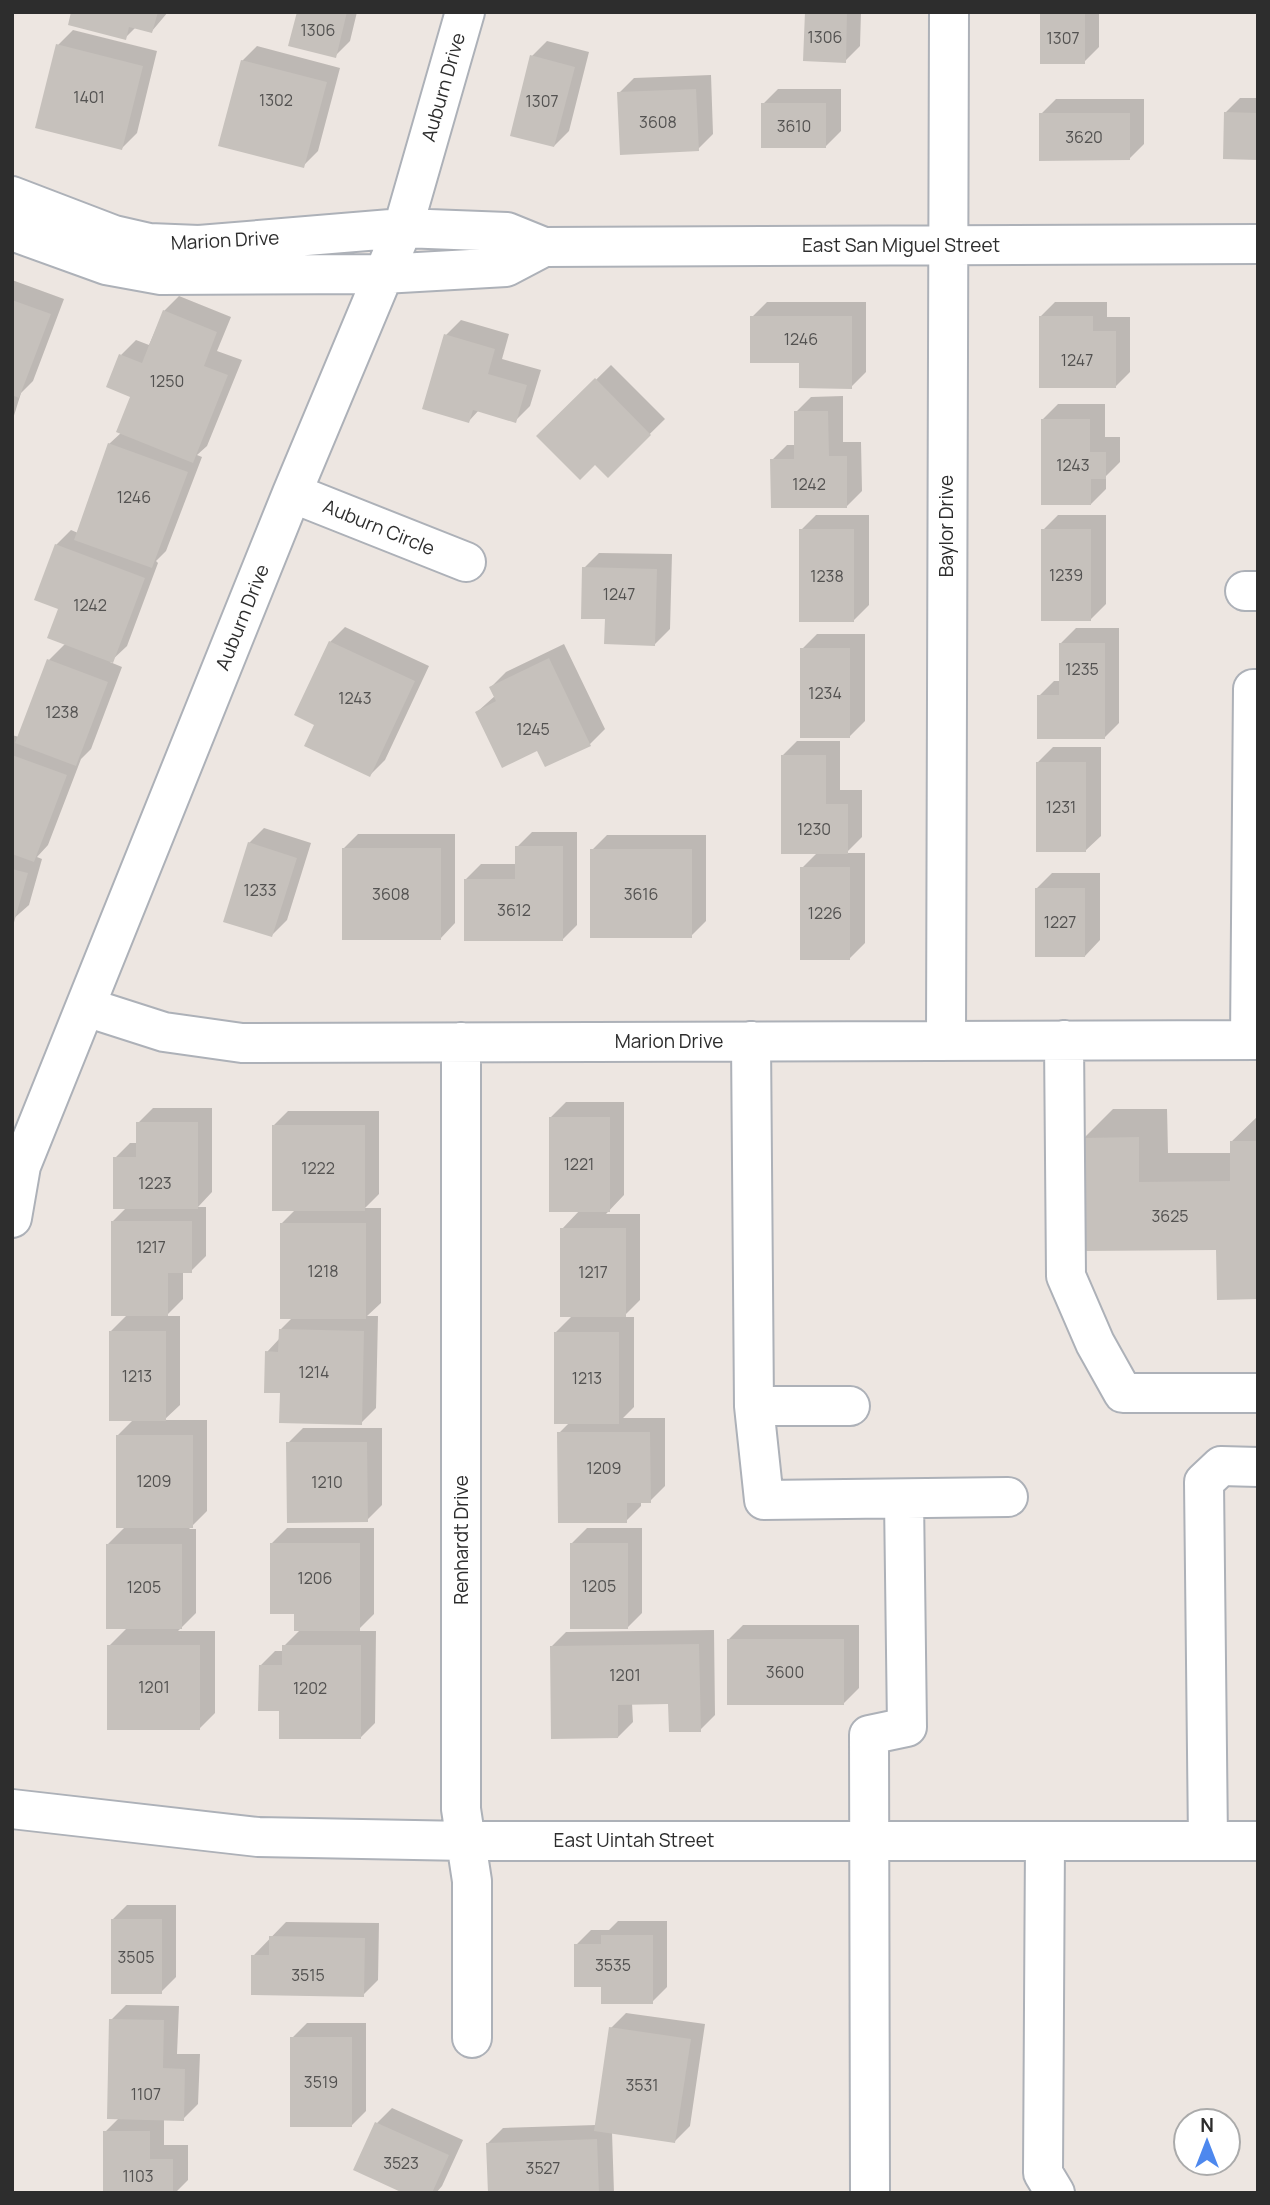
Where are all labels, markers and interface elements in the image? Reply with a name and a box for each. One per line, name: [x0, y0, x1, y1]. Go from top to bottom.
house number: 1306: [301, 19, 335, 41]
house number: 1306: [808, 26, 842, 48]
house number: 1307: [1047, 27, 1079, 49]
street label: Auburn Drive: [415, 29, 471, 145]
house number: 1401: [73, 86, 105, 108]
house number: 1302: [259, 89, 293, 111]
house number: 1307: [526, 90, 558, 112]
house number: 3608: [639, 111, 677, 133]
house number: 3610: [777, 115, 811, 137]
house number: 3620: [1065, 126, 1103, 148]
street label: Marion Drive: [170, 224, 280, 256]
street label: East San Miguel Street: [802, 232, 1000, 258]
house number: 1246: [784, 328, 818, 350]
house number: 1247: [1061, 349, 1093, 371]
house number: 1250: [150, 370, 184, 392]
house number: 1243: [1056, 454, 1090, 476]
house number: 1242: [792, 473, 826, 495]
street label: Baylor Drive: [933, 475, 959, 577]
house number: 1246: [117, 486, 151, 508]
street label: Auburn Circle: [319, 493, 439, 561]
street label: Auburn Drive: [209, 560, 275, 674]
house number: 1239: [1049, 564, 1083, 586]
house number: 1238: [810, 565, 844, 587]
house number: 1247: [603, 583, 635, 605]
house number: 1242: [73, 594, 107, 616]
house number: 1235: [1065, 658, 1099, 680]
house number: 1234: [808, 682, 842, 704]
house number: 1243: [338, 687, 372, 709]
house number: 1238: [45, 701, 79, 723]
house number: 1245: [516, 718, 550, 740]
house number: 1231: [1046, 796, 1076, 818]
house number: 1230: [797, 818, 831, 840]
house number: 1233: [243, 879, 277, 901]
house number: 3608: [372, 883, 410, 905]
house number: 3616: [624, 883, 658, 905]
house number: 3612: [497, 899, 531, 921]
house number: 1226: [808, 902, 842, 924]
house number: 1227: [1044, 911, 1076, 933]
street label: Marion Drive: [615, 1028, 723, 1054]
house number: 1221: [564, 1153, 594, 1175]
house number: 1222: [301, 1157, 335, 1179]
house number: 1223: [138, 1172, 172, 1194]
house number: 3625: [1151, 1205, 1189, 1227]
house number: 1217: [136, 1236, 166, 1258]
house number: 1218: [308, 1260, 338, 1282]
house number: 1217: [578, 1261, 608, 1283]
house number: 1214: [298, 1361, 330, 1383]
house number: 1213: [122, 1365, 152, 1387]
house number: 1213: [572, 1367, 602, 1389]
house number: 1209: [586, 1457, 622, 1479]
house number: 1209: [136, 1470, 172, 1492]
house number: 1210: [311, 1471, 343, 1493]
street label: Renhardt Drive: [448, 1475, 474, 1605]
house number: 1206: [297, 1567, 333, 1589]
house number: 1205: [582, 1575, 616, 1597]
house number: 1205: [127, 1576, 161, 1598]
house number: 3600: [766, 1661, 804, 1683]
house number: 1201: [609, 1664, 641, 1686]
house number: 1201: [138, 1676, 170, 1698]
house number: 1202: [293, 1677, 327, 1699]
street label: East Uintah Street: [554, 1827, 714, 1853]
house number: 3505: [117, 1946, 155, 1968]
house number: 3535: [595, 1954, 631, 1976]
house number: 3515: [291, 1964, 325, 1986]
house number: 3519: [304, 2071, 338, 2093]
house number: 3531: [625, 2074, 659, 2096]
house number: 1107: [131, 2083, 161, 2105]
north arrow: [1172, 2107, 1242, 2177]
text: N: [1200, 2112, 1214, 2138]
house number: 3523: [383, 2152, 419, 2174]
house number: 3527: [526, 2157, 560, 2179]
house number: 1103: [122, 2165, 154, 2187]

